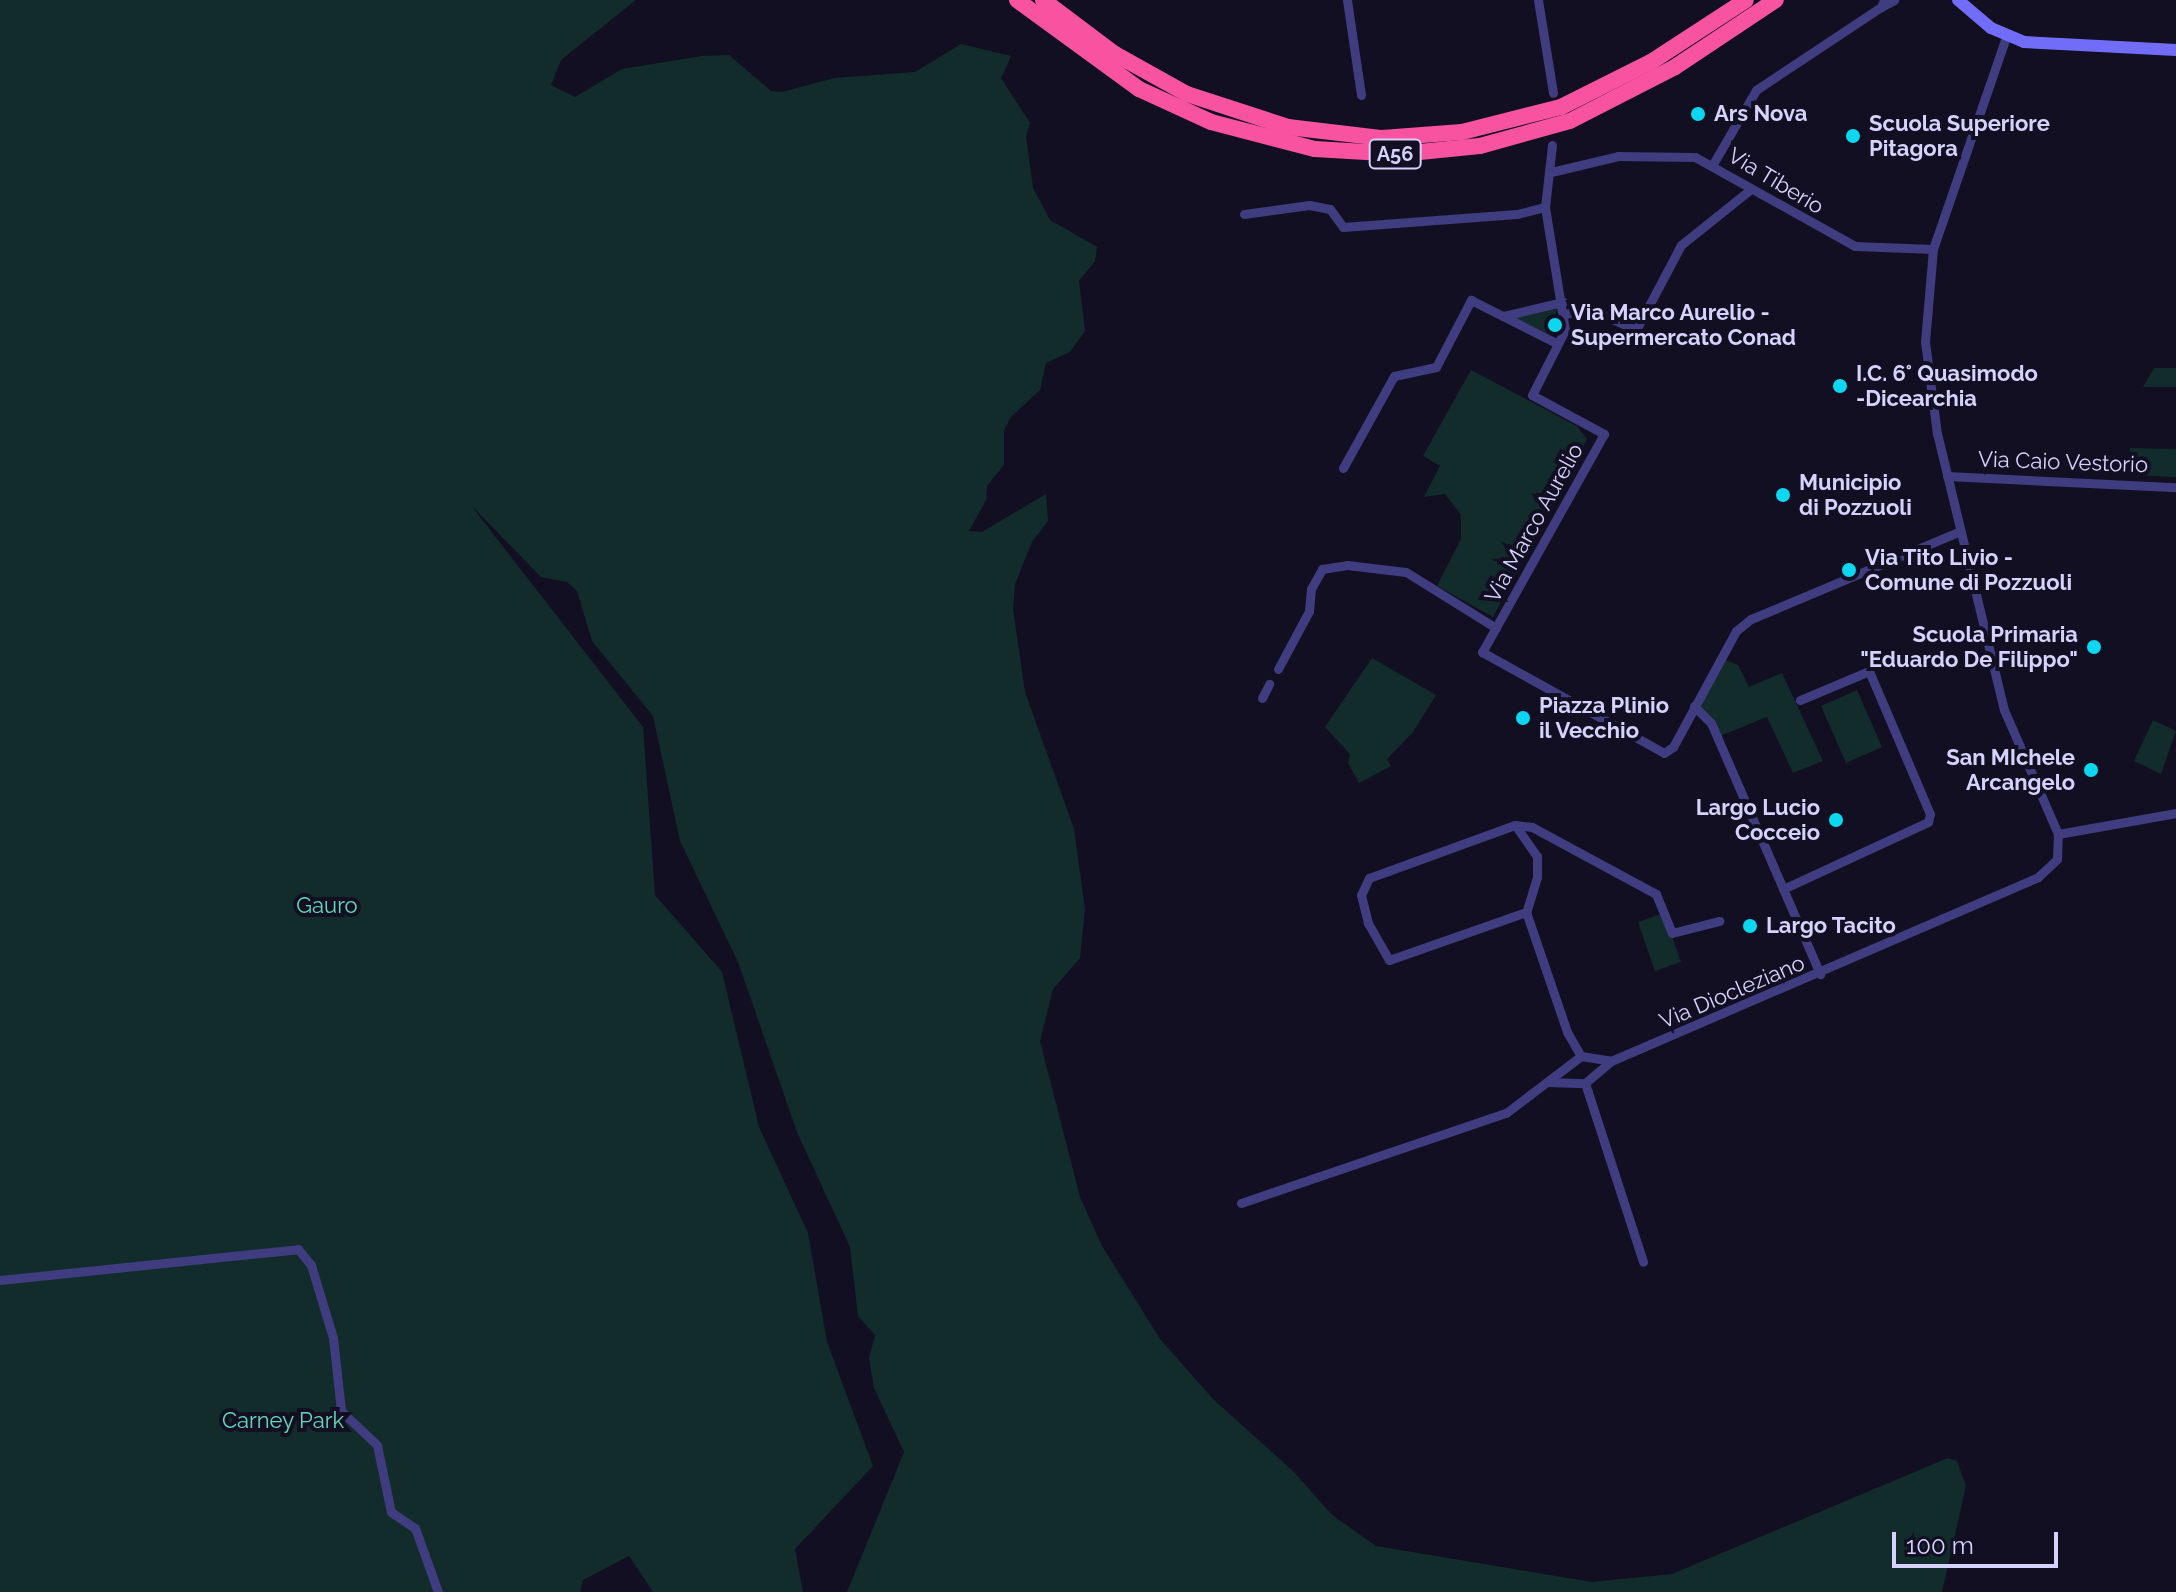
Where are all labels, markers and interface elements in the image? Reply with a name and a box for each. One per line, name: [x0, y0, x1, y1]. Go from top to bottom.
place label: Ars Nova: [1714, 101, 1807, 127]
marker: Ars Nova: [1689, 105, 1707, 123]
place label: Scuola Superiore Pitagora: [1869, 110, 2050, 162]
marker: Scuola Superiore Pitagora: [1844, 127, 1862, 145]
road number: A56: [1367, 138, 1423, 170]
street label: Via Tiberio: [1723, 142, 1829, 220]
place label: Via Marco Aurelio - Supermercato Conad: [1571, 299, 1796, 350]
marker: Via Marco Aurelio - Supermercato Conad: [1546, 316, 1564, 334]
place label: I.C. 6° Quasimodo -Dicearchia: [1856, 360, 2038, 412]
marker: I.C. 6° Quasimodo -Dicearchia: [1831, 377, 1849, 395]
street label: Via Marco Aurelio: [1479, 439, 1589, 607]
street label: Via Caio Vestorio: [1977, 446, 2149, 478]
place label: Municipio di Pozzuoli: [1799, 469, 1912, 520]
marker: Municipio di Pozzuoli: [1774, 486, 1792, 504]
place label: Via Tito Livio - Comune di Pozzuoli: [1865, 544, 2072, 596]
marker: Via Tito Livio - Comune di Pozzuoli: [1840, 561, 1858, 579]
place label: Scuola Primaria "Eduardo De Filippo": [1860, 621, 2078, 672]
marker: Scuola Primaria "Eduardo De Filippo": [2085, 638, 2103, 656]
place label: Piazza Plinio il Vecchio: [1539, 692, 1669, 744]
marker: Piazza Plinio il Vecchio: [1514, 709, 1532, 727]
place label: San MIchele Arcangelo: [1946, 744, 2075, 796]
marker: San MIchele Arcangelo: [2082, 761, 2100, 779]
place label: Largo Lucio Cocceio: [1696, 794, 1820, 846]
marker: Largo Lucio Cocceio: [1827, 811, 1845, 829]
park label: Gauro: [296, 893, 358, 919]
place label: Largo Tacito: [1766, 913, 1896, 939]
marker: Largo Tacito: [1741, 917, 1759, 935]
street label: Via Diocleziano: [1655, 950, 1809, 1034]
park label: Carney Park: [222, 1408, 344, 1434]
scale bar: [1896, 1516, 2062, 1566]
text: 100 m: [1906, 1531, 1974, 1560]

